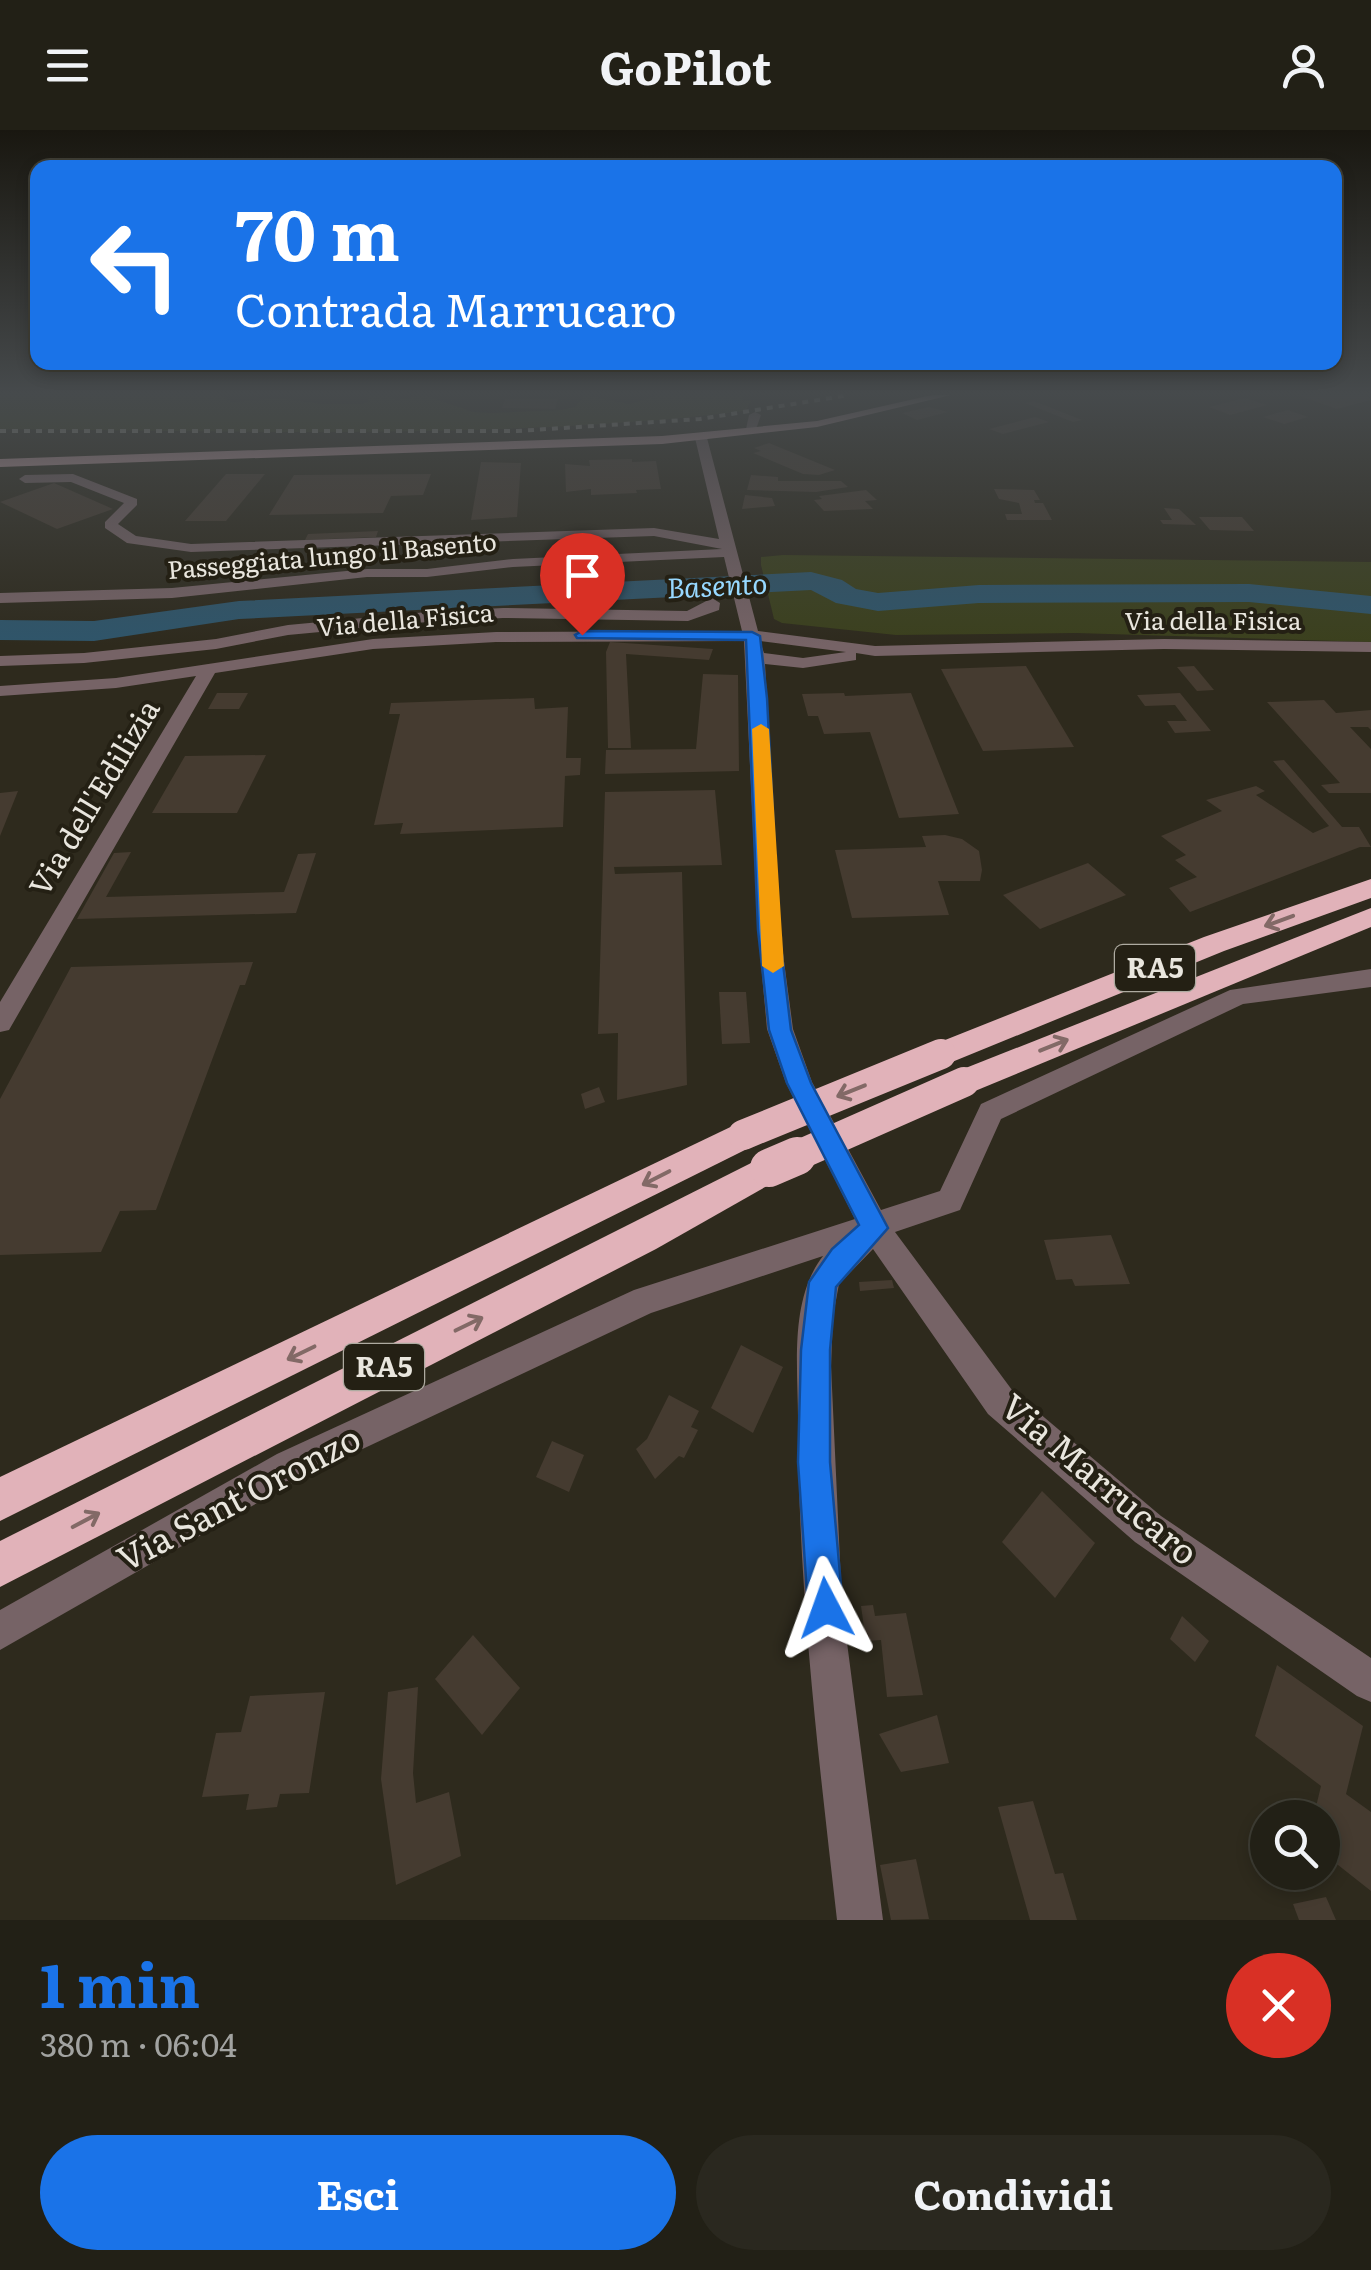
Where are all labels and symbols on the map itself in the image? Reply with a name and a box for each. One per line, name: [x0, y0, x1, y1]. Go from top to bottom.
street label: Passeggiata lungo il Basento: [166, 522, 498, 587]
pin: [540, 533, 625, 636]
water label: Basento: [666, 560, 768, 608]
street label: Via della Fisica: [315, 592, 495, 645]
street label: Via della Fisica: [1125, 601, 1302, 638]
street label: Via dell'Edilizia: [16, 689, 169, 903]
one-way arrow: [1265, 913, 1296, 931]
road number: RA5: [1115, 945, 1195, 991]
one-way arrow: [1038, 1035, 1068, 1053]
one-way arrow: [836, 1083, 866, 1101]
one-way arrow: [641, 1169, 671, 1188]
one-way arrow: [454, 1314, 484, 1333]
one-way arrow: [287, 1344, 317, 1363]
road number: RA5: [344, 1344, 424, 1390]
street label: Via Marrucaro: [991, 1379, 1211, 1576]
street label: Via Sant'Oronzo: [106, 1410, 369, 1583]
one-way arrow: [71, 1510, 101, 1529]
position arrow: [774, 1556, 878, 1660]

